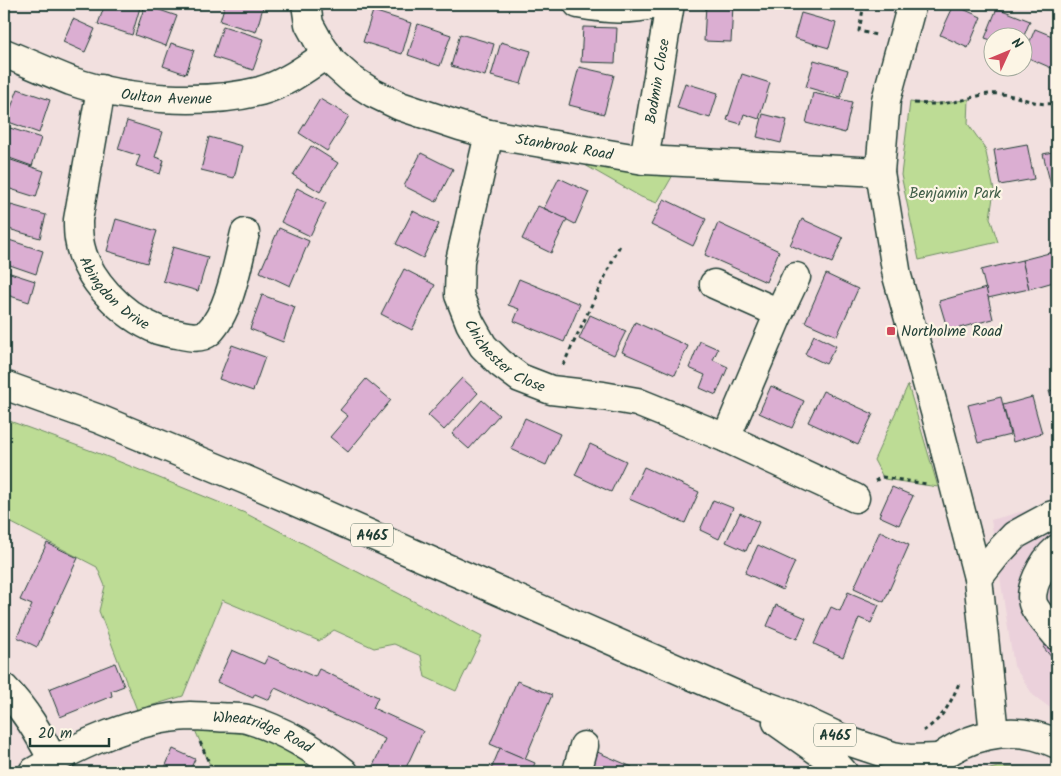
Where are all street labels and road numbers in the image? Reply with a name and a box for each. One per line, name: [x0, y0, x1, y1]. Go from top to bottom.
street label: Bodmin Close: [639, 37, 677, 126]
street label: Oulton Avenue: [119, 83, 213, 112]
street label: Stanbrook Road: [514, 128, 615, 168]
street label: Abingdon Drive: [72, 253, 154, 337]
street label: Chichester Close: [457, 315, 549, 400]
road number: A465: [351, 524, 393, 546]
street label: Wheatridge Road: [212, 706, 318, 760]
road number: A465: [814, 724, 856, 746]

